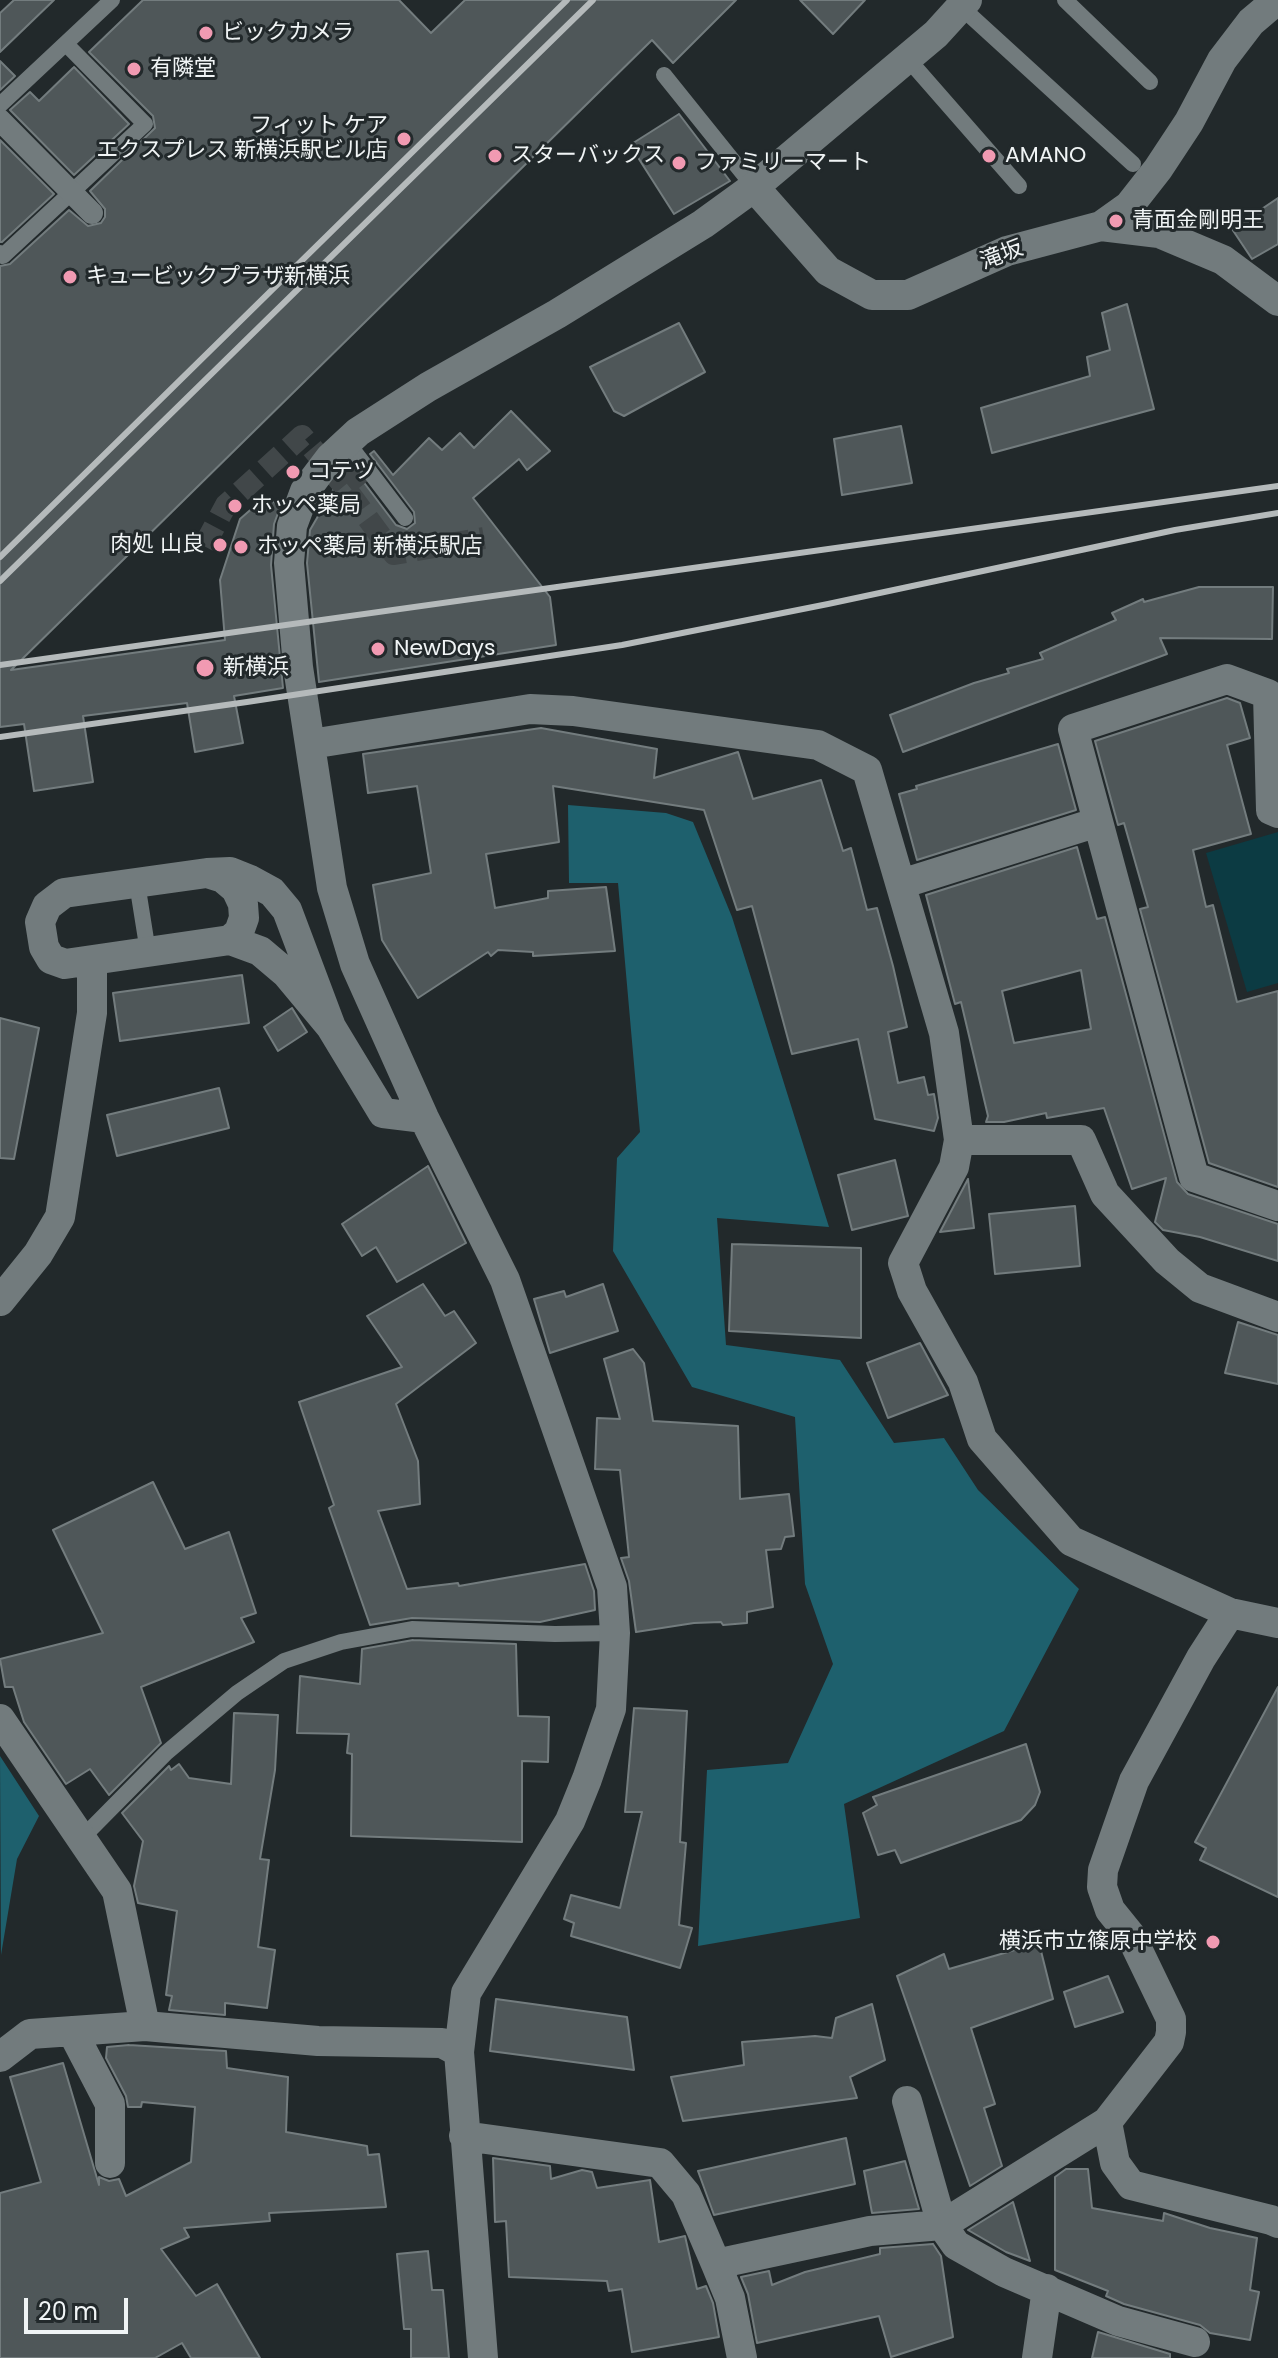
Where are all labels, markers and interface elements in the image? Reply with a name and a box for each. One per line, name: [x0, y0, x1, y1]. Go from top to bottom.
place label: ビックカメラ: [222, 20, 354, 46]
marker: ビックカメラ: [197, 24, 215, 42]
place label: 有隣堂: [150, 56, 216, 82]
marker: 有隣堂: [125, 60, 143, 78]
place label: フィット ケア エクスプレス 新横浜駅ビル店: [96, 113, 388, 164]
marker: フィット ケア エクスプレス 新横浜駅ビル店: [395, 130, 413, 148]
place label: スターバックス: [511, 143, 665, 169]
place label: AMANO: [1005, 143, 1086, 169]
marker: スターバックス: [486, 147, 504, 165]
marker: AMANO: [980, 147, 998, 165]
place label: ファミリーマート: [695, 150, 871, 176]
marker: ファミリーマート: [670, 154, 688, 172]
place label: 青面金剛明王: [1132, 208, 1264, 234]
marker: 青面金剛明王: [1107, 212, 1125, 230]
street label: 滝坂: [977, 236, 1027, 276]
place label: キュービックプラザ新横浜: [86, 264, 350, 290]
marker: キュービックプラザ新横浜: [61, 268, 79, 286]
place label: コテツ: [309, 459, 375, 485]
marker: コテツ: [284, 463, 302, 481]
place label: ホッペ薬局: [251, 493, 361, 519]
marker: ホッペ薬局: [226, 497, 244, 515]
place label: 肉処 山良: [110, 532, 204, 558]
place label: ホッペ薬局 新横浜駅店: [257, 534, 483, 560]
marker: 肉処 山良: [211, 536, 229, 554]
marker: ホッペ薬局 新横浜駅店: [232, 538, 250, 556]
place label: NewDays: [394, 636, 495, 662]
marker: NewDays: [369, 640, 387, 658]
place label: 新横浜: [223, 655, 289, 681]
marker: 新横浜: [194, 657, 216, 679]
place label: 横浜市立篠原中学校: [999, 1929, 1197, 1955]
marker: 横浜市立篠原中学校: [1204, 1933, 1222, 1951]
scale bar: [28, 2282, 132, 2332]
text: 20 m: [38, 2295, 98, 2328]

